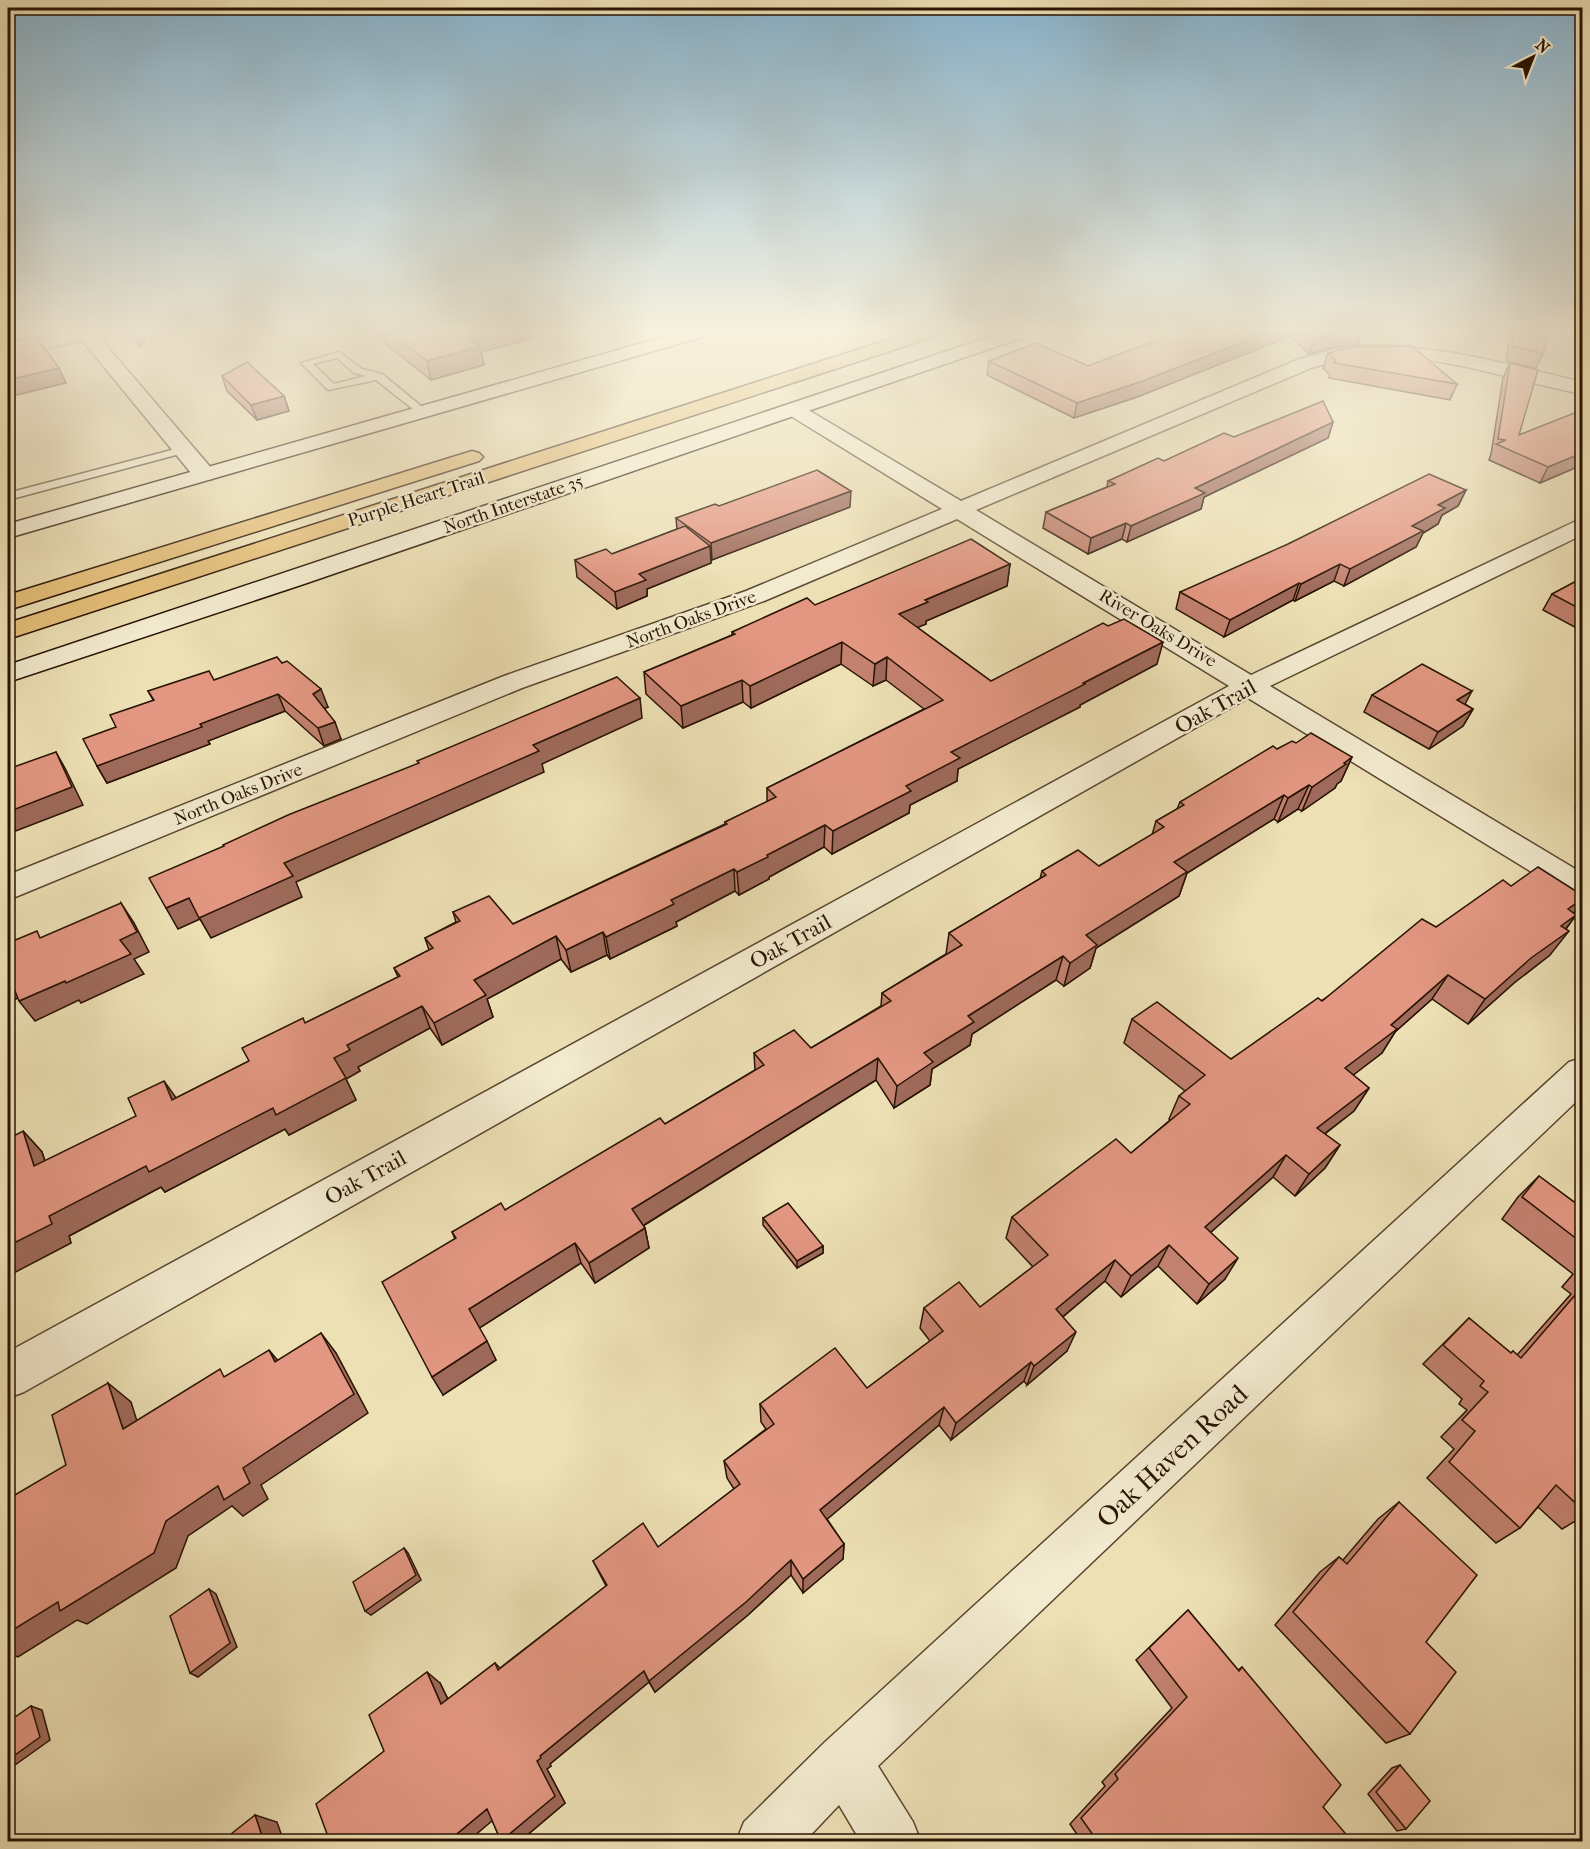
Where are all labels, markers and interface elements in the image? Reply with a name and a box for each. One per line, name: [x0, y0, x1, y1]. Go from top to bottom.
north arrow: [1503, 27, 1563, 87]
text: N: [1532, 35, 1554, 58]
street label: Purple Heart Trail: [345, 467, 487, 532]
street label: North Interstate 35: [440, 471, 586, 538]
street label: River Oaks Drive: [1095, 585, 1220, 672]
street label: North Oaks Drive: [623, 586, 759, 653]
street label: Oak Trail: [1170, 674, 1261, 740]
street label: North Oaks Drive: [171, 759, 306, 830]
street label: Oak Trail: [745, 909, 836, 975]
street label: Oak Trail: [320, 1145, 411, 1211]
street label: Oak Haven Road: [1090, 1378, 1254, 1534]

